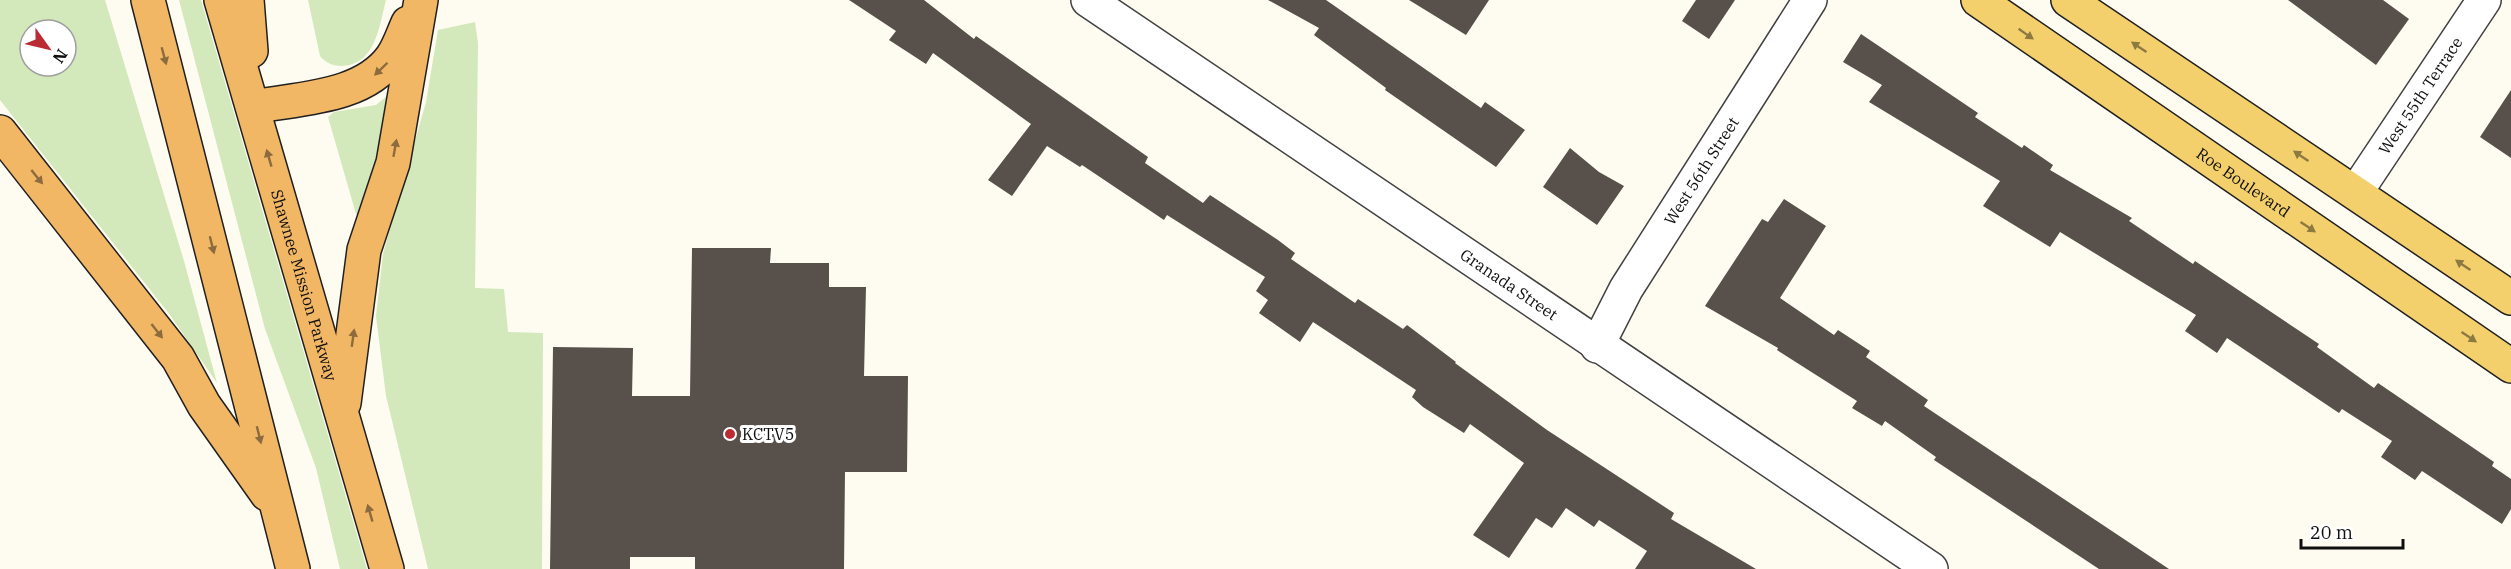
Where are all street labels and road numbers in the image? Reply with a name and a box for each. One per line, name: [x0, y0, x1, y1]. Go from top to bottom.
street label: West 55th Terrace: [2374, 33, 2467, 158]
street label: West 56th Street: [1659, 113, 1743, 229]
street label: Roe Boulevard: [2193, 143, 2294, 222]
street label: Shawnee Mission Parkway: [267, 187, 342, 384]
street label: Granada Street: [1456, 244, 1562, 324]

